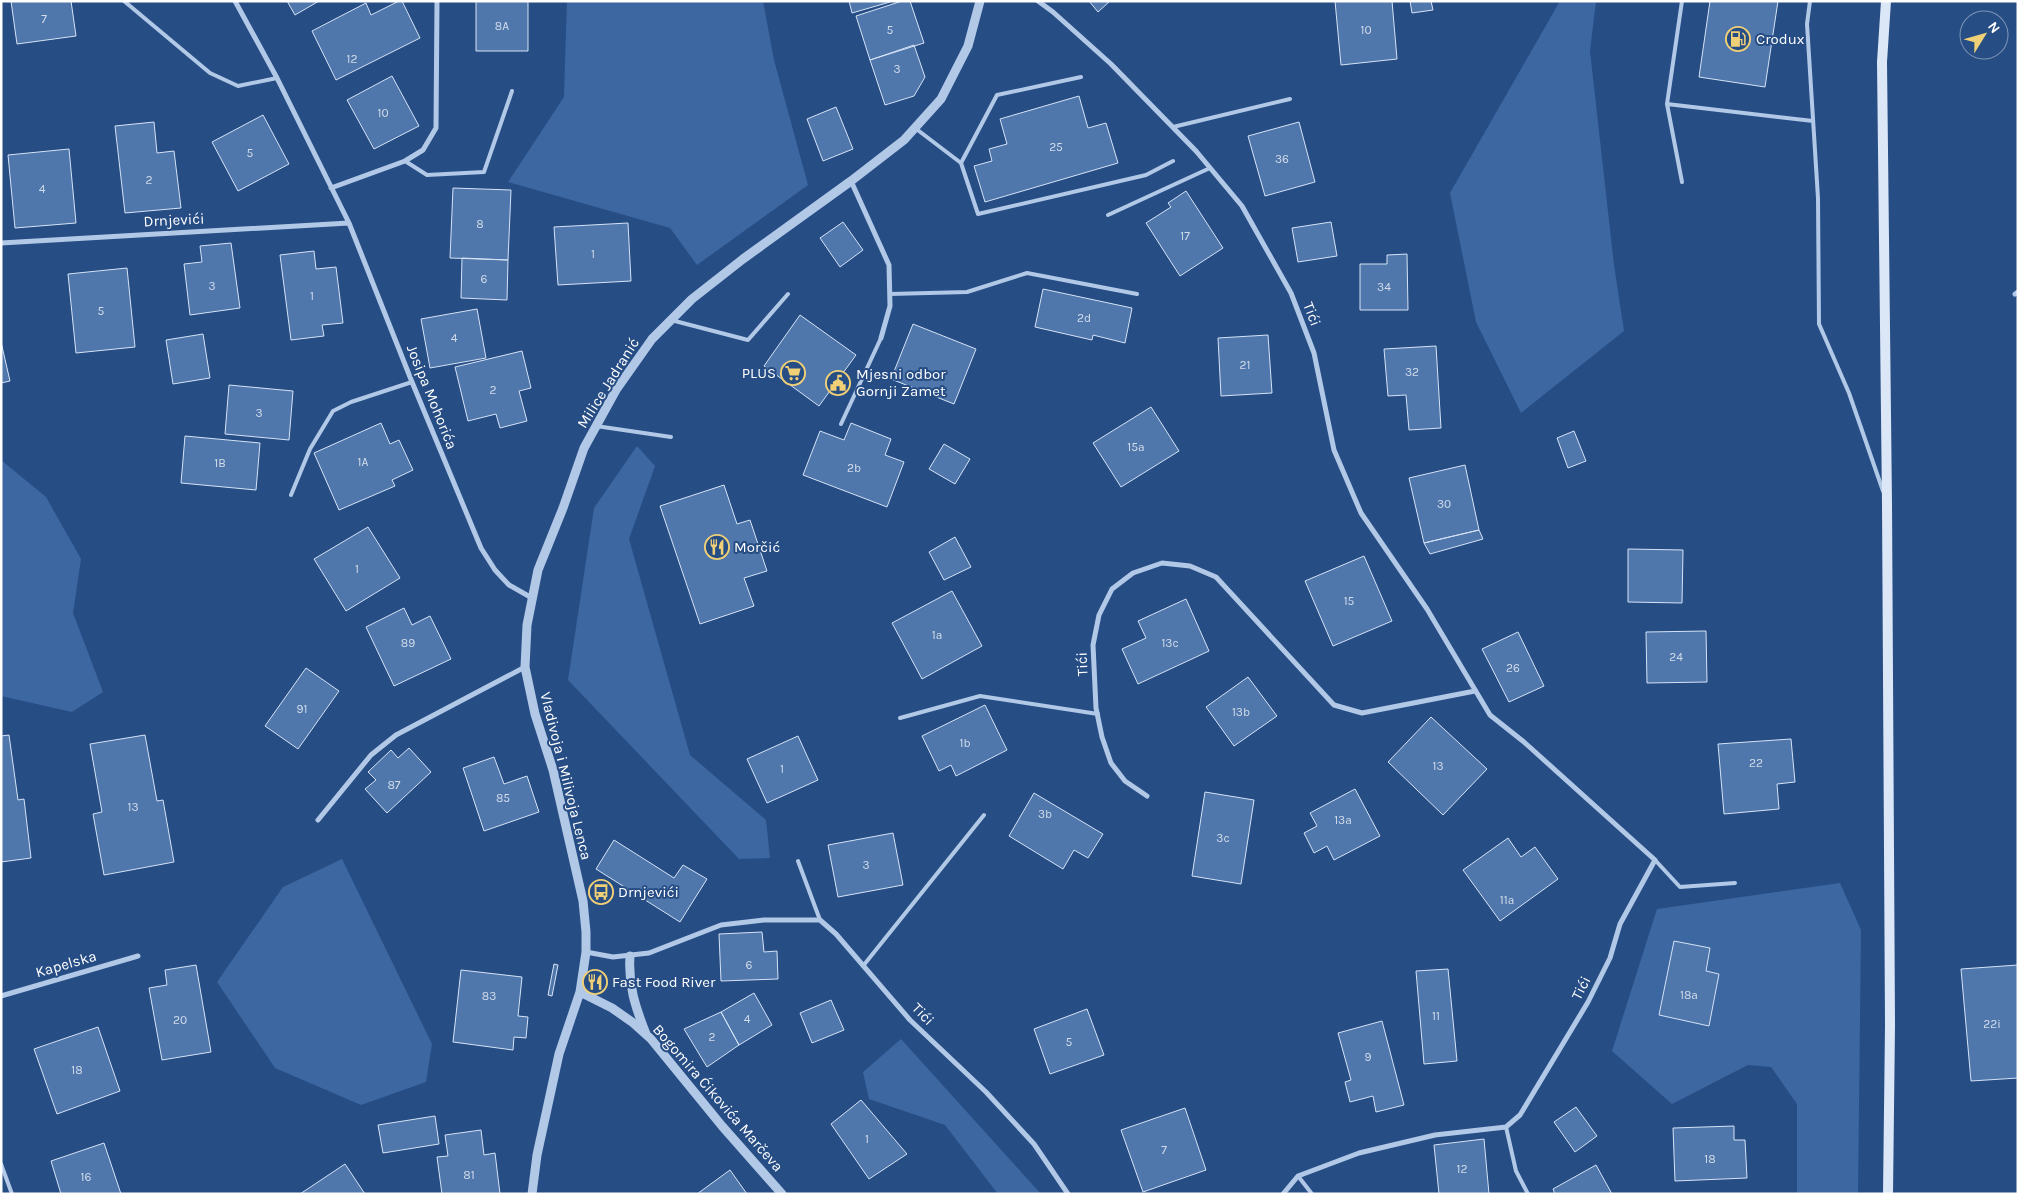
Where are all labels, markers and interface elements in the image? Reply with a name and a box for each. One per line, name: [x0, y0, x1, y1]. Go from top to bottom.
north arrow: [1959, 10, 2009, 60]
house number: 7: [41, 12, 47, 26]
text: N: [1984, 18, 2004, 37]
house number: 8A: [495, 19, 509, 33]
house number: 5: [887, 23, 894, 37]
house number: 10: [1360, 23, 1372, 37]
fuel station icon: Crodux: [1725, 26, 1751, 52]
place label: Crodux: [1756, 30, 1805, 48]
house number: 12: [347, 52, 358, 66]
house number: 3: [893, 62, 901, 76]
house number: 10: [377, 106, 389, 120]
house number: 25: [1049, 140, 1063, 154]
house number: 5: [247, 146, 254, 160]
house number: 36: [1275, 152, 1289, 166]
house number: 2: [146, 173, 153, 187]
house number: 4: [39, 182, 46, 196]
street label: Drnjevići: [143, 209, 205, 231]
house number: 8: [476, 217, 484, 231]
house number: 17: [1180, 229, 1190, 243]
house number: 1: [591, 247, 595, 261]
house number: 6: [481, 272, 488, 286]
house number: 3: [208, 279, 216, 293]
house number: 34: [1377, 280, 1391, 294]
house number: 1: [310, 289, 314, 303]
street label: Tići: [1299, 299, 1325, 329]
house number: 5: [98, 304, 105, 318]
house number: 2d: [1077, 311, 1091, 325]
house number: 4: [451, 331, 458, 345]
street label: Milice Jadranić: [573, 335, 643, 431]
street label: Josipa Mohorića: [403, 342, 461, 452]
house number: 21: [1240, 358, 1250, 372]
supermarket icon: PLUS: [780, 360, 806, 386]
place label: PLUS: [742, 364, 776, 382]
place label: Mjesni odbor Gornji Zamet: [856, 365, 946, 400]
house number: 32: [1405, 365, 1419, 379]
public building icon: Mjesni odbor Gornji Zamet: [825, 370, 851, 396]
house number: 2: [490, 383, 497, 397]
house number: 3: [255, 406, 263, 420]
house number: 15a: [1127, 440, 1145, 454]
house number: 1A: [358, 455, 369, 469]
house number: 1B: [214, 456, 226, 470]
house number: 2b: [847, 461, 861, 475]
house number: 30: [1437, 497, 1451, 511]
restaurant icon: Morčić: [704, 534, 730, 560]
place label: Morčić: [734, 538, 780, 556]
house number: 1: [355, 562, 359, 576]
house number: 15: [1344, 594, 1355, 608]
house number: 1a: [932, 628, 942, 642]
house number: 89: [401, 636, 415, 650]
house number: 13c: [1161, 636, 1179, 650]
house number: 24: [1669, 650, 1683, 664]
street label: Tići: [1073, 652, 1091, 676]
house number: 26: [1506, 661, 1520, 675]
street label: Vladivoja i Milivoja Lenca: [536, 690, 596, 862]
house number: 91: [297, 702, 307, 716]
house number: 13b: [1232, 705, 1250, 719]
house number: 1b: [959, 736, 971, 750]
house number: 22: [1749, 756, 1763, 770]
house number: 13: [1432, 759, 1444, 773]
house number: 1: [780, 762, 784, 776]
house number: 87: [387, 778, 401, 792]
house number: 85: [496, 791, 510, 805]
house number: 13: [127, 800, 139, 814]
house number: 3b: [1038, 807, 1052, 821]
house number: 13a: [1334, 813, 1352, 827]
house number: 3c: [1216, 831, 1230, 845]
house number: 3: [862, 858, 870, 872]
bus stop icon: Drnjevići: [588, 879, 614, 905]
place label: Drnjevići: [618, 883, 679, 901]
house number: 11a: [1500, 893, 1514, 907]
street label: Kapelska: [33, 947, 99, 981]
house number: 6: [746, 958, 753, 972]
restaurant icon: Fast Food River: [582, 969, 608, 995]
place label: Fast Food River: [612, 973, 716, 991]
street label: Tići: [1567, 973, 1595, 1003]
house number: 18a: [1680, 988, 1698, 1002]
house number: 83: [482, 989, 496, 1003]
street label: Tići: [908, 999, 938, 1029]
house number: 11: [1432, 1009, 1440, 1023]
house number: 4: [744, 1012, 751, 1026]
house number: 20: [173, 1013, 187, 1027]
house number: 22i: [1983, 1017, 2001, 1031]
street label: Bogomira Ćikovića Marčeva: [649, 1021, 787, 1175]
house number: 2: [709, 1030, 716, 1044]
house number: 5: [1066, 1035, 1073, 1049]
house number: 9: [1365, 1050, 1372, 1064]
house number: 18: [71, 1063, 83, 1077]
house number: 1: [865, 1132, 869, 1146]
house number: 7: [1161, 1143, 1167, 1157]
house number: 18: [1704, 1152, 1716, 1166]
house number: 12: [1457, 1162, 1468, 1176]
house number: 81: [463, 1168, 475, 1182]
house number: 16: [81, 1170, 92, 1184]

